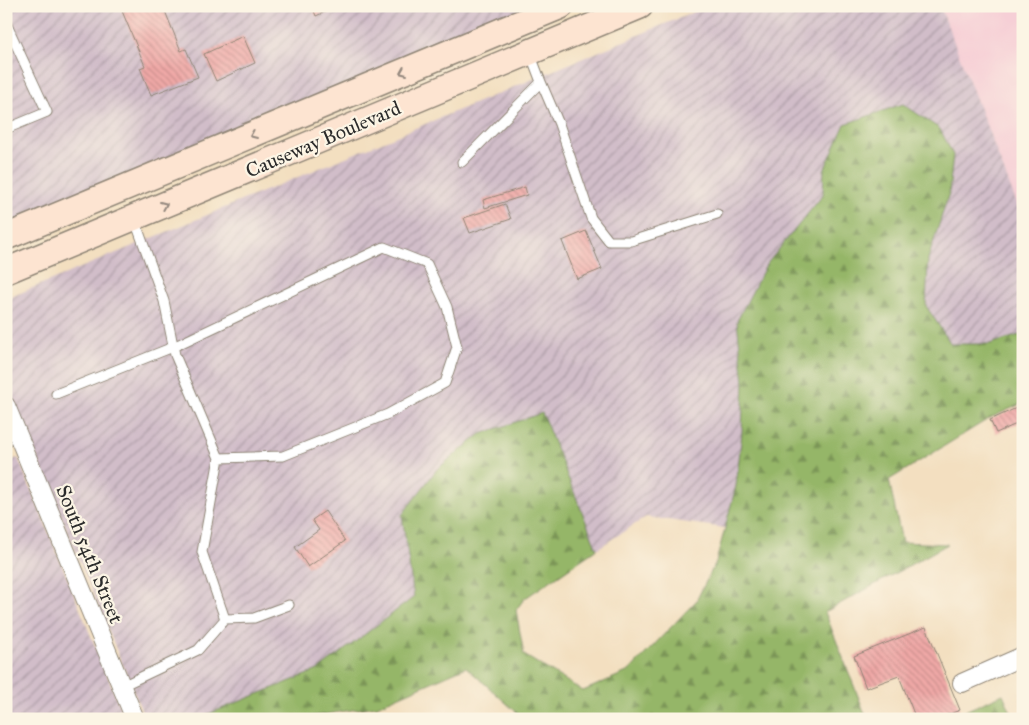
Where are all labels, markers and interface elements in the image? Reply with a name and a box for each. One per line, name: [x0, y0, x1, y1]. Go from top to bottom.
one-way arrow: [399, 66, 408, 76]
street label: Causeway Boulevard: [242, 95, 404, 183]
one-way arrow: [249, 128, 258, 139]
one-way arrow: [159, 201, 168, 211]
street label: South 54th Street: [51, 481, 129, 627]

